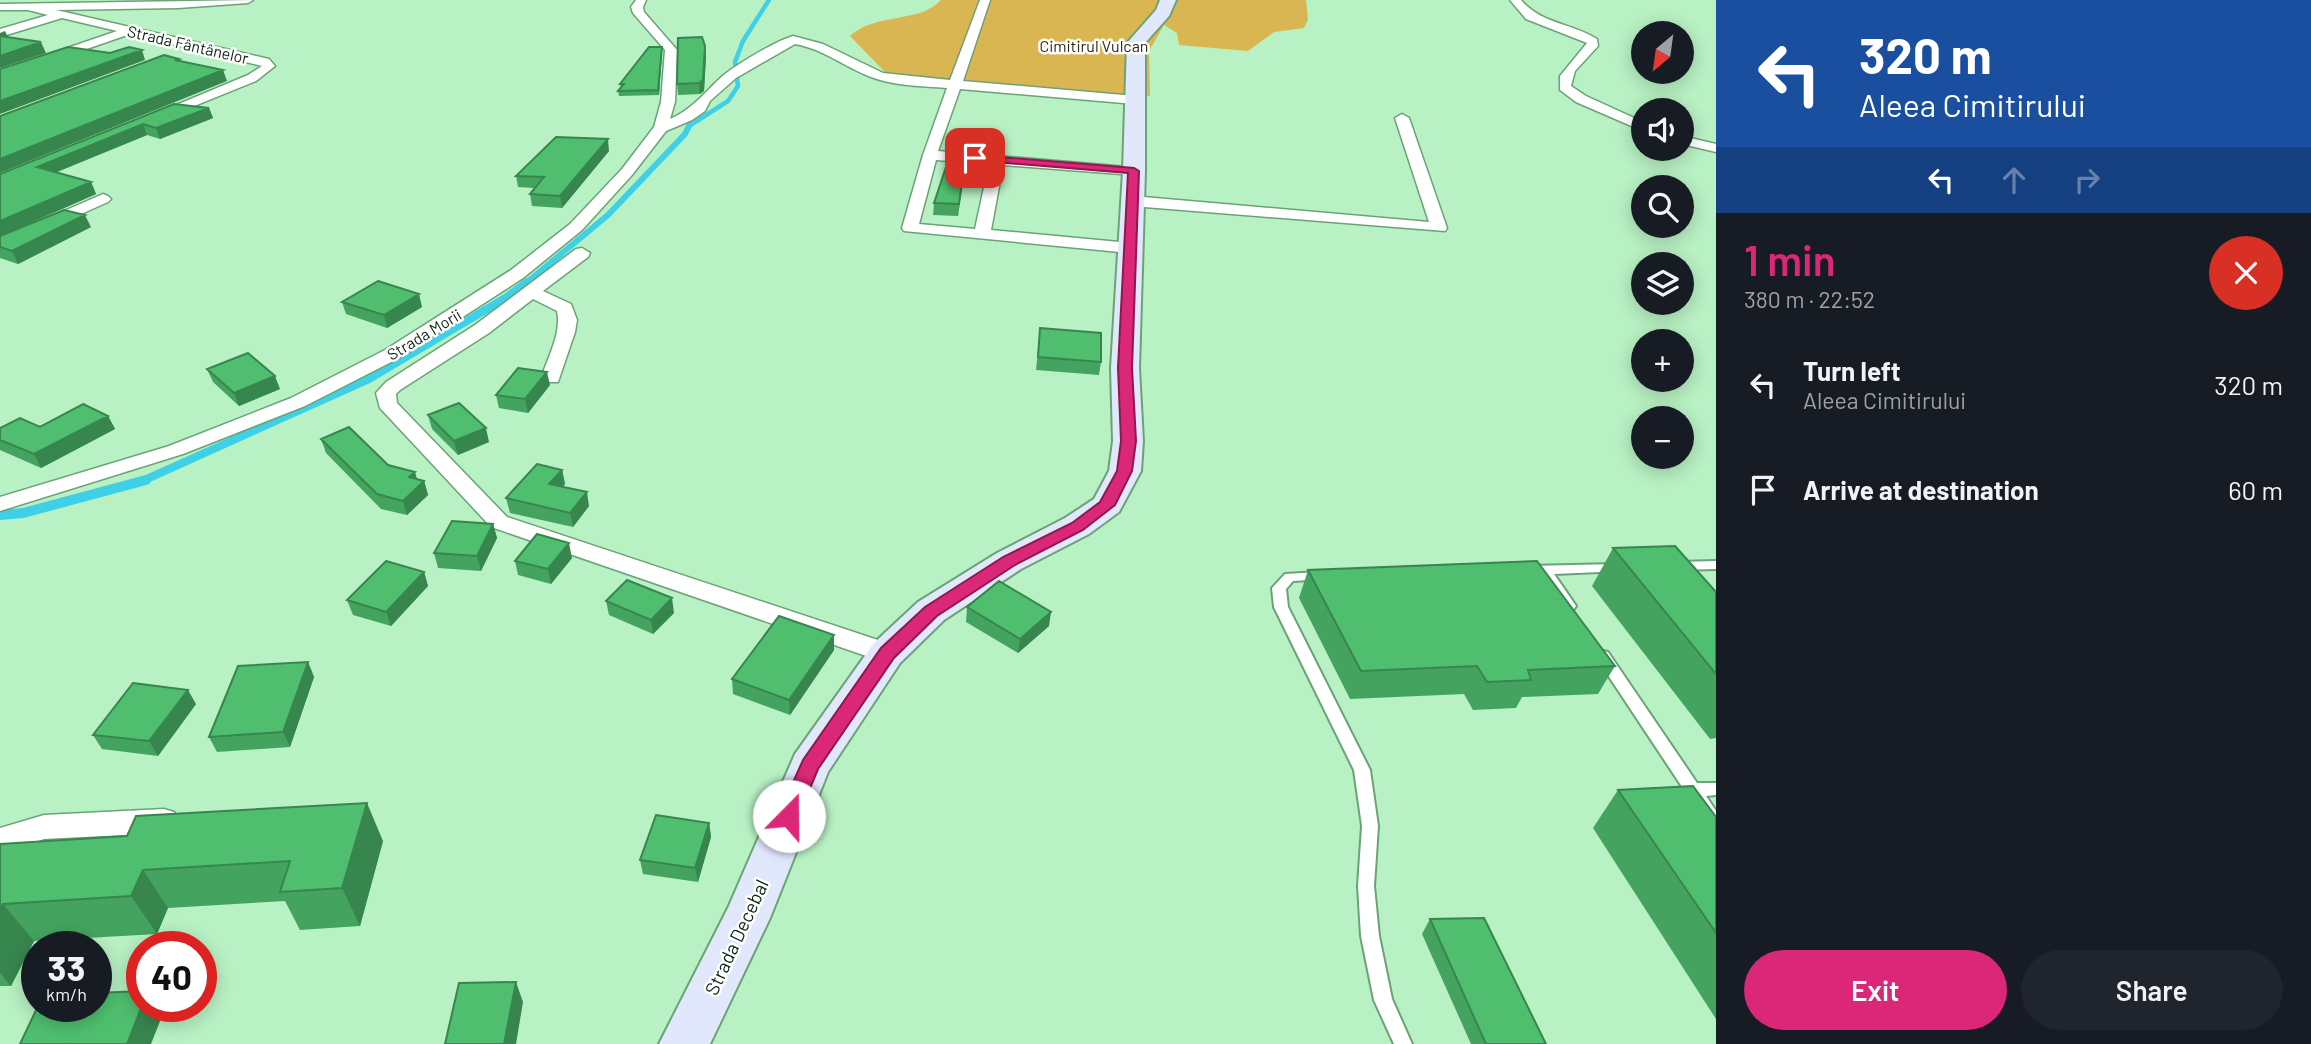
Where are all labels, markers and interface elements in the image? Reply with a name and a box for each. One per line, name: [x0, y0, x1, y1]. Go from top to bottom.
street label: Strada Fântânelor: [126, 21, 251, 67]
north arrow: [1631, 21, 1694, 84]
map controls: [1631, 21, 1694, 469]
text: 320 m: [1859, 25, 1992, 84]
icon: left: [1744, 28, 1835, 119]
park label: Cimitirul Vulcan: [1040, 36, 1148, 55]
text: Aleea Cimitirului: [1859, 85, 2086, 123]
button: sound: [1631, 98, 1694, 161]
pin: [945, 128, 1005, 188]
icon: arrive: [956, 139, 994, 177]
icon: left: [1922, 161, 1960, 199]
icon: ahead: [1995, 161, 2033, 199]
icon: right: [2068, 161, 2106, 199]
button: search: [1631, 175, 1694, 238]
text: 1 min: [1744, 234, 1836, 284]
button: close: [2209, 236, 2283, 310]
button: layers: [1631, 252, 1694, 315]
text: 380 m · 22:52: [1744, 285, 1875, 313]
street label: Strada Morii: [383, 304, 465, 364]
button: +: [1631, 329, 1694, 392]
text: Turn left: [1803, 355, 1901, 386]
icon: left: [1744, 366, 1782, 404]
text: 320 m: [2214, 369, 2283, 400]
text: Aleea Cimitirului: [1803, 386, 1966, 414]
button: −: [1631, 406, 1694, 469]
icon: arrive: [1744, 471, 1782, 509]
text: Arrive at destination: [1803, 474, 2039, 505]
text: 60 m: [2228, 474, 2283, 505]
position arrow: [752, 779, 826, 853]
street label: Strada Decebal: [699, 876, 773, 998]
speed limit sign: 40: [126, 931, 217, 1022]
text: 33: [48, 946, 85, 988]
button: Exit: [1744, 950, 2007, 1030]
button: Share: [2021, 950, 2283, 1030]
text: km/h: [46, 983, 87, 1005]

